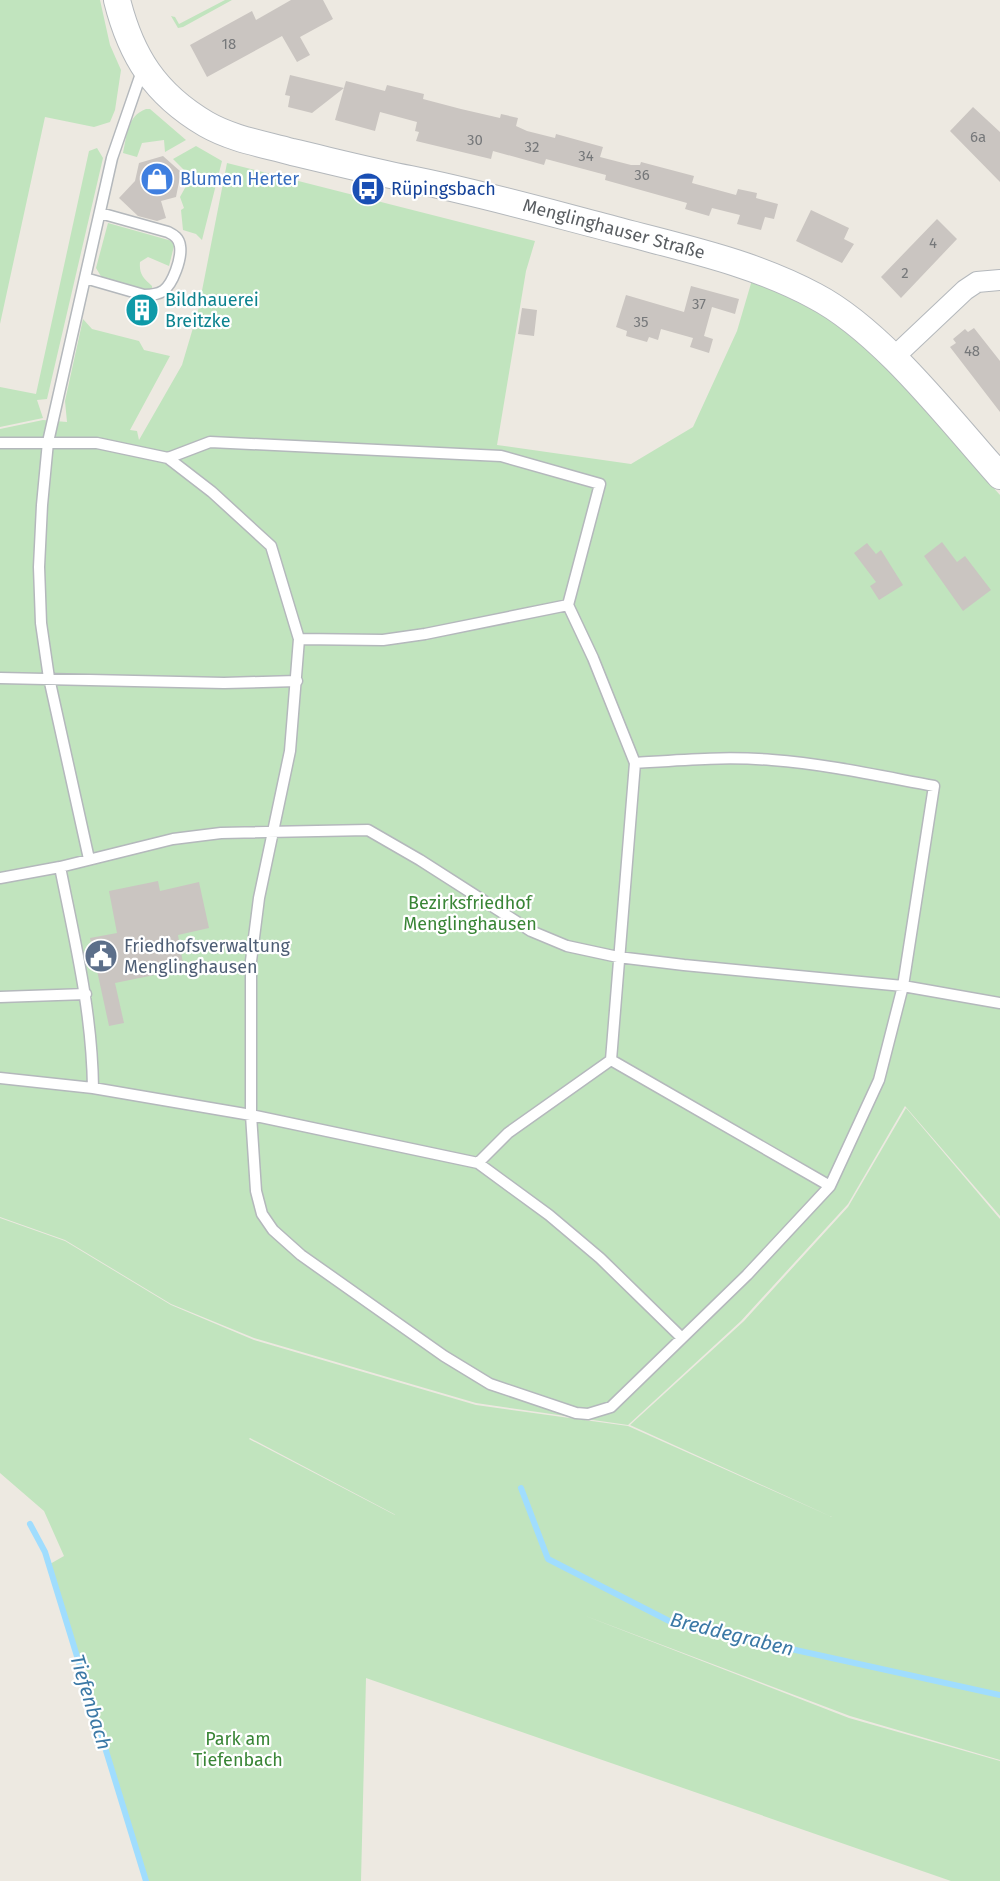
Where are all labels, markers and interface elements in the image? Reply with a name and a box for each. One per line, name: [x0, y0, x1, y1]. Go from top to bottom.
house number: 18: [222, 35, 236, 53]
house number: 6a: [970, 128, 986, 146]
house number: 30: [467, 131, 483, 149]
house number: 32: [525, 138, 539, 156]
house number: 34: [578, 147, 594, 165]
shop icon: Blumen Herter: [139, 161, 175, 197]
house number: 36: [634, 166, 650, 184]
place label: Blumen Herter: [180, 168, 299, 190]
bus stop icon: Rüpingsbach: [350, 171, 386, 207]
place label: Rüpingsbach: [391, 178, 496, 200]
street label: Menglinghauser Straße: [521, 194, 707, 264]
house number: 4: [929, 234, 937, 252]
house number: 2: [901, 264, 909, 282]
place label: Bildhauerei Breitzke: [165, 289, 259, 332]
building icon: Bildhauerei Breitzke: [124, 292, 160, 328]
house number: 37: [692, 295, 706, 313]
house number: 35: [633, 313, 649, 331]
house number: 48: [964, 342, 980, 360]
park label: Bezirksfriedhof Menglinghausen: [403, 892, 537, 935]
place label: Friedhofsverwaltung Menglinghausen: [124, 935, 291, 978]
public building icon: Friedhofsverwaltung Menglinghausen: [83, 938, 119, 974]
water label: Breddegraben: [668, 1607, 796, 1661]
water label: Tiefenbach: [65, 1651, 117, 1753]
park label: Park am Tiefenbach: [193, 1728, 283, 1771]

